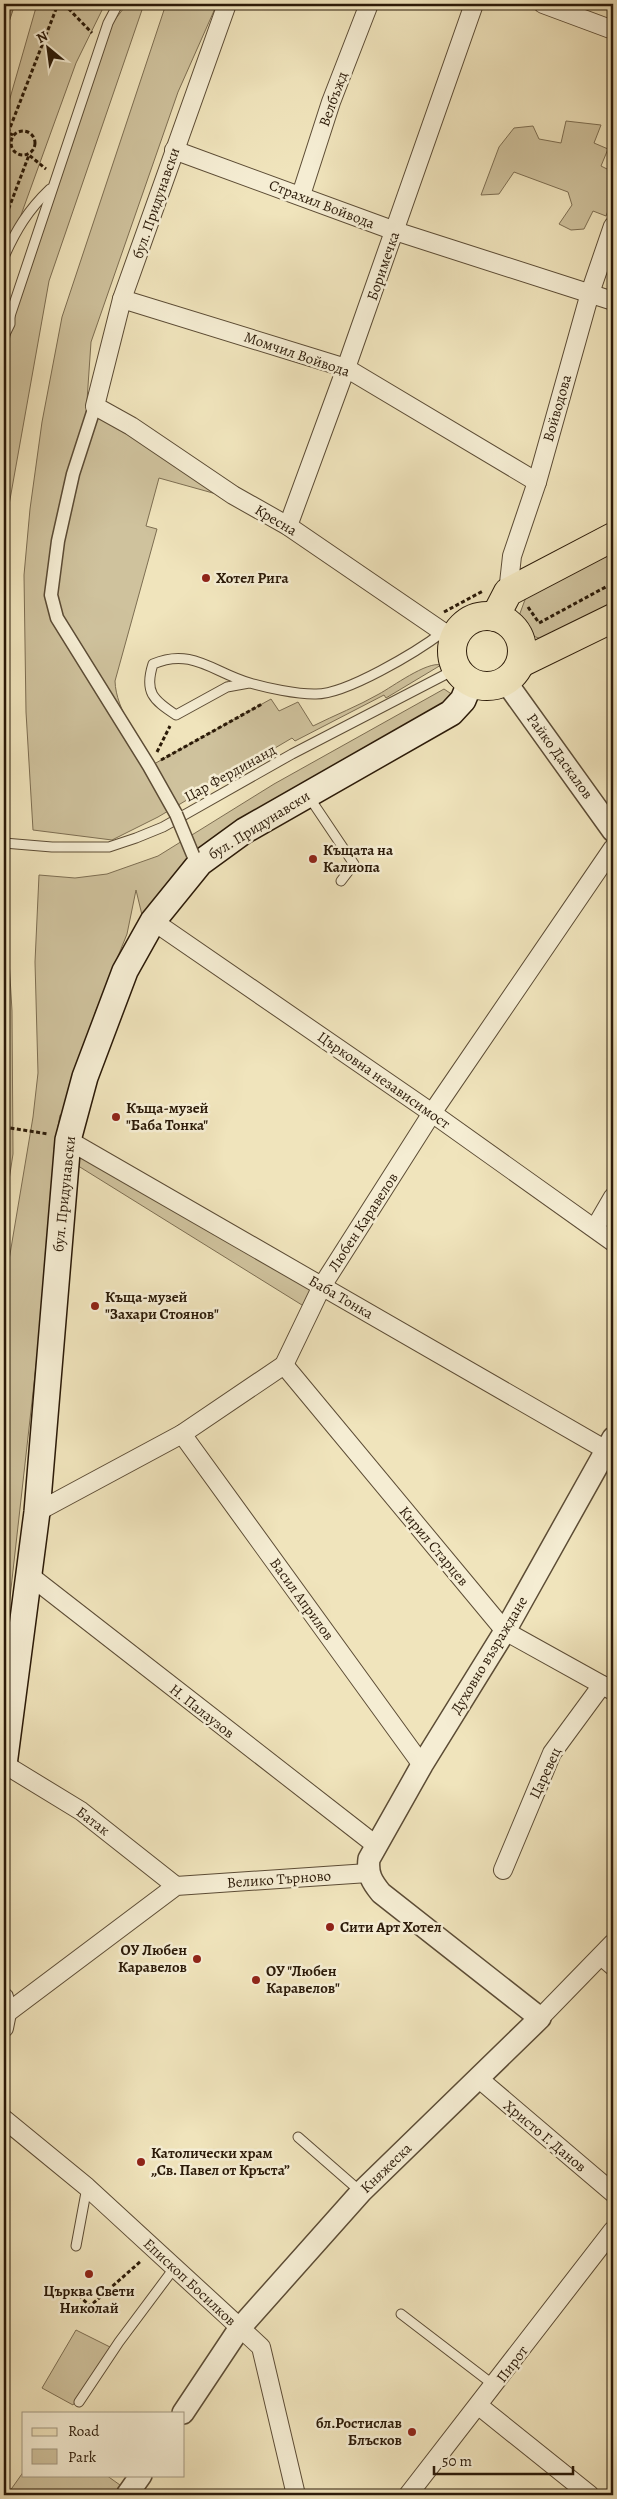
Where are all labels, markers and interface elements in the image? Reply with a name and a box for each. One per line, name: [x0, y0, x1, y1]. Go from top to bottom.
north arrow: [22, 22, 72, 72]
text: N: [33, 26, 51, 48]
street label: Велбъжд: [314, 69, 352, 129]
street label: бул. Придунавски: [128, 144, 184, 261]
street label: Страхил Войвода: [266, 175, 378, 233]
street label: Боримечка: [362, 229, 404, 303]
street label: Момчил Войвода: [241, 327, 353, 381]
street label: Войводова: [538, 372, 576, 444]
street label: Кресна: [251, 500, 301, 540]
place label: Хотел Рига: [216, 568, 289, 588]
marker: Хотел Рига: [200, 572, 212, 584]
street label: Райко Даскалов: [522, 709, 598, 803]
street label: Цар Фердинанд: [181, 740, 279, 806]
street label: бул. Придунавски: [204, 786, 314, 864]
place label: Къщата на Калиопа: [323, 840, 394, 877]
marker: Къщата на Калиопа: [307, 853, 319, 865]
street label: Църковна независимост: [314, 1027, 455, 1134]
place label: Къща-музей "Баба Тонка": [126, 1098, 209, 1135]
marker: Къща-музей "Баба Тонка": [110, 1111, 122, 1123]
street label: бул. Придунавски: [48, 1135, 80, 1253]
street label: Любен Каравелов: [323, 1169, 403, 1275]
street label: Баба Тонка: [305, 1270, 377, 1324]
place label: Къща-музей "Захари Стоянов": [105, 1287, 219, 1324]
marker: Къща-музей "Захари Стоянов": [89, 1300, 101, 1312]
street label: Кирил Старцев: [395, 1502, 473, 1590]
street label: Васил Априлов: [265, 1554, 339, 1644]
street label: Духовно възраждане: [446, 1592, 532, 1718]
street label: Н. Палаузов: [165, 1679, 239, 1743]
street label: Царевец: [524, 1744, 566, 1802]
street label: Батак: [72, 1802, 114, 1840]
street label: Велико Търново: [226, 1865, 332, 1893]
place label: Сити Арт Хотел: [340, 1917, 442, 1937]
marker: Сити Арт Хотел: [324, 1921, 336, 1933]
place label: ОУ Любен Каравелов: [118, 1940, 187, 1977]
marker: ОУ Любен Каравелов: [191, 1953, 203, 1965]
place label: ОУ "Любен Каравелов": [266, 1961, 340, 1998]
marker: ОУ "Любен Каравелов": [250, 1974, 262, 1986]
street label: Христо Г. Данов: [499, 2095, 591, 2177]
street label: Княжеска: [356, 2138, 416, 2198]
place label: Католически храм „Св. Павел от Кръста”: [151, 2143, 290, 2180]
marker: Католически храм „Св. Павел от Кръста”: [135, 2156, 147, 2168]
street label: Епископ Босилков: [139, 2234, 241, 2330]
marker: Църква Свети Николай: [83, 2268, 95, 2280]
place label: Църква Свети Николай: [43, 2281, 135, 2318]
street label: Пирот: [492, 2341, 533, 2387]
legend: [22, 2412, 185, 2476]
place label: бл.Ростислав Блъсков: [316, 2413, 402, 2450]
text: Road: [68, 2421, 100, 2441]
marker: бл.Ростислав Блъсков: [406, 2426, 418, 2438]
scale bar: [434, 2444, 573, 2476]
text: Park: [68, 2447, 97, 2467]
text: 50 m: [442, 2451, 472, 2471]

